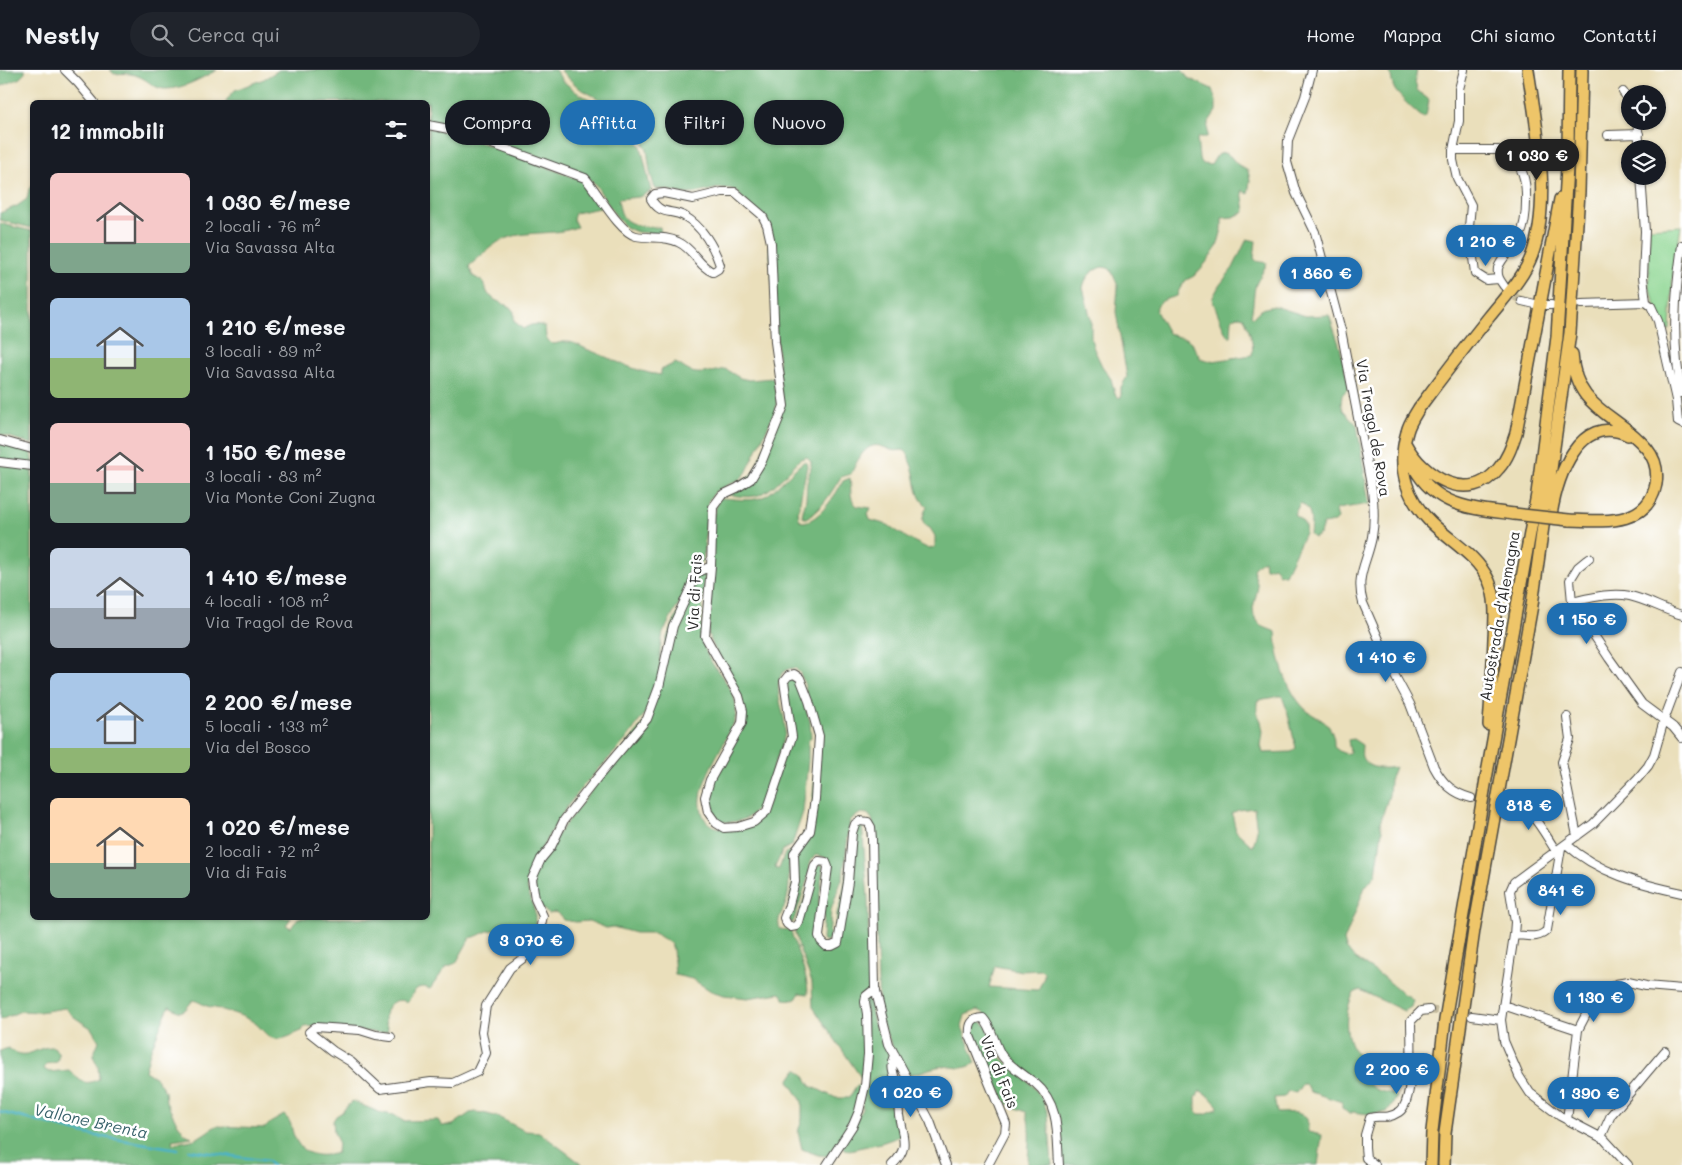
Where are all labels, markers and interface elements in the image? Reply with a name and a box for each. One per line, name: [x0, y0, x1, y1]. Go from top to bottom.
search box: [130, 12, 480, 57]
text: Nestly: [25, 19, 100, 50]
icon: search: [148, 21, 176, 49]
text: Cerca qui: [188, 22, 280, 47]
text: Home: [1306, 23, 1355, 47]
text: Mappa: [1383, 23, 1442, 47]
text: Chi siamo: [1470, 23, 1555, 47]
text: Contatti: [1583, 23, 1657, 47]
map controls: [1621, 85, 1666, 185]
button: locate: [1621, 85, 1666, 130]
chip: Compra: [445, 100, 550, 145]
chip: Affitta: [560, 100, 655, 145]
chip: Filtri: [665, 100, 744, 145]
chip: Nuovo: [754, 100, 844, 145]
icon: filters: [382, 116, 410, 144]
text: 12 immobili: [50, 117, 165, 144]
pin: 1 030 €: [1491, 138, 1583, 181]
button: layers: [1621, 140, 1666, 185]
text: 1 030 €: [1506, 144, 1568, 165]
text: 1 030 €/mese: [205, 188, 351, 215]
icon: home: [90, 193, 150, 253]
text: 2 locali · 76 m²: [205, 215, 321, 236]
pin: 1 210 €: [1440, 224, 1532, 267]
text: 1 210 €: [1457, 230, 1515, 251]
text: Via Savassa Alta: [205, 236, 335, 257]
pin: 1 860 €: [1275, 256, 1367, 299]
text: 1 860 €: [1290, 262, 1352, 283]
text: 1 210 €/mese: [205, 313, 346, 340]
icon: home: [90, 318, 150, 378]
text: 3 locali · 89 m²: [205, 340, 322, 361]
street label: Via Tragol de Rova: [1352, 358, 1396, 498]
text: Via Savassa Alta: [205, 361, 335, 382]
text: 1 150 €/mese: [205, 438, 346, 465]
icon: home: [90, 443, 150, 503]
text: 3 locali · 83 m²: [205, 465, 321, 486]
text: Via Monte Coni Zugna: [205, 486, 376, 507]
street label: Autostrada d'Alemagna: [1474, 529, 1524, 702]
street label: Via di Fais: [682, 553, 706, 631]
text: 1 410 €/mese: [205, 563, 347, 590]
icon: home: [90, 568, 150, 628]
text: 4 locali · 108 m²: [205, 590, 329, 611]
pin: 1 150 €: [1541, 602, 1633, 645]
text: 1 150 €: [1558, 608, 1616, 629]
text: Via Tragol de Rova: [205, 611, 353, 632]
pin: 1 410 €: [1340, 640, 1432, 683]
text: 1 410 €: [1356, 646, 1416, 667]
text: 2 200 €/mese: [205, 688, 352, 715]
icon: home: [90, 693, 150, 753]
text: 5 locali · 133 m²: [205, 715, 328, 736]
text: Via del Bosco: [205, 736, 311, 757]
pin: 818 €: [1494, 788, 1564, 831]
text: 818 €: [1506, 794, 1552, 815]
text: 1 020 €/mese: [205, 813, 350, 840]
icon: home: [90, 818, 150, 878]
text: 2 locali · 72 m²: [205, 840, 320, 861]
text: Via di Fais: [205, 861, 287, 882]
pin: 841 €: [1526, 874, 1596, 916]
text: 841 €: [1538, 879, 1584, 900]
pin: 3 070 €: [485, 924, 577, 966]
text: 3 070 €: [499, 929, 563, 950]
pin: 1 130 €: [1548, 980, 1640, 1023]
text: 1 130 €: [1565, 986, 1623, 1007]
street label: Via di Fais: [976, 1032, 1024, 1111]
pin: 2 200 €: [1351, 1052, 1443, 1095]
text: 2 200 €: [1366, 1058, 1428, 1079]
pin: 1 020 €: [865, 1076, 957, 1118]
pin: 1 390 €: [1543, 1076, 1635, 1119]
text: 1 020 €: [880, 1081, 942, 1102]
text: 1 390 €: [1558, 1082, 1620, 1103]
water label: Vallone Brenta: [32, 1098, 150, 1143]

